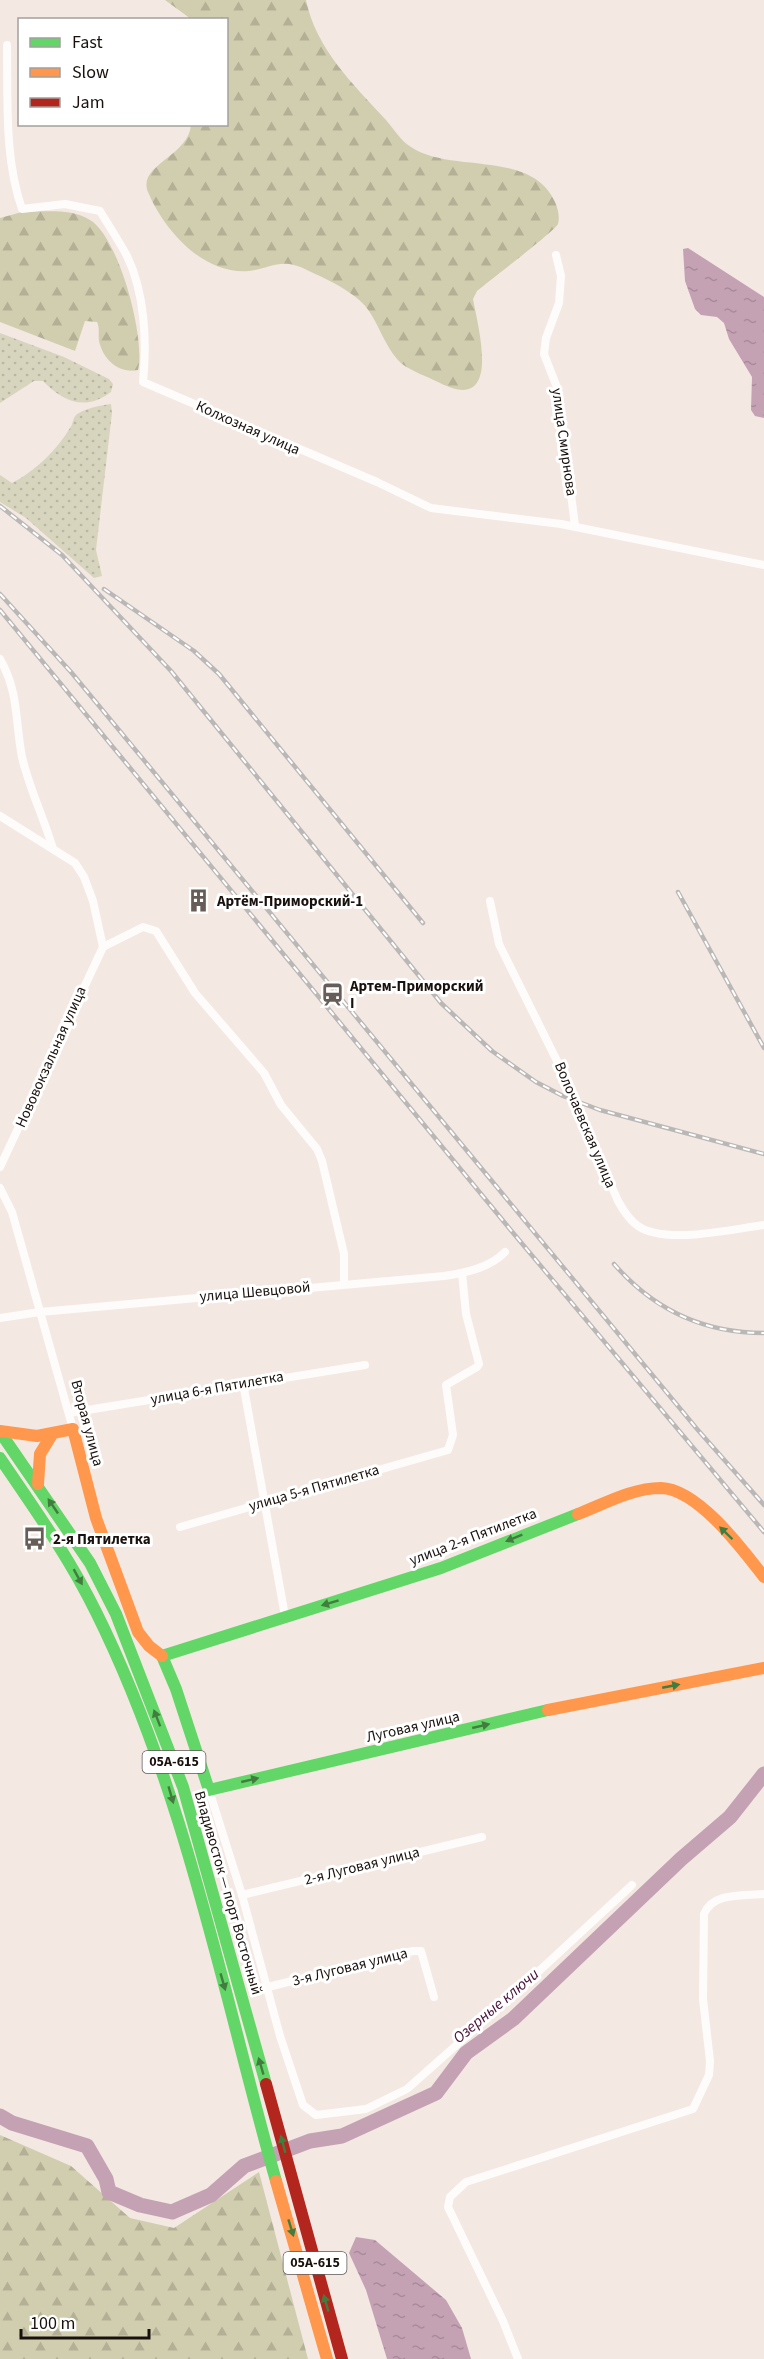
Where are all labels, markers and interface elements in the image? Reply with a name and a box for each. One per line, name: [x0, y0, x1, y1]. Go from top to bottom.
legend: [18, 18, 228, 126]
text: Fast: [72, 30, 103, 55]
text: Slow: [72, 60, 109, 85]
text: Jam: [72, 90, 105, 115]
street label: улица Смирнова: [546, 387, 582, 497]
street label: Колхозная улица: [193, 396, 303, 460]
building icon: Артём-Приморский-1: [186, 888, 212, 914]
place label: Артём-Приморский-1: [216, 891, 363, 912]
place label: Артем-Приморский I: [349, 976, 483, 1014]
station icon: Артем-Приморский I: [319, 982, 345, 1008]
street label: Нововокзальная улица: [10, 983, 92, 1131]
street label: Волочаевская улица: [549, 1059, 621, 1191]
street label: улица Шевцовой: [199, 1277, 311, 1307]
street label: улица 6-я Пятилетка: [149, 1366, 285, 1410]
street label: Вторая улица: [65, 1377, 109, 1469]
street label: улица 5-я Пятилетка: [246, 1459, 382, 1517]
one-way arrow: [48, 1498, 59, 1515]
street label: улица 2-я Пятилетка: [406, 1503, 540, 1571]
bus stop icon: 2-я Пятилетка: [22, 1526, 48, 1552]
one-way arrow: [719, 1526, 733, 1540]
place label: 2-я Пятилетка: [53, 1529, 151, 1550]
one-way arrow: [505, 1534, 523, 1543]
one-way arrow: [72, 1569, 83, 1585]
one-way arrow: [321, 1599, 339, 1608]
one-way arrow: [662, 1681, 681, 1690]
street label: Луговая улица: [364, 1706, 462, 1748]
one-way arrow: [152, 1709, 162, 1727]
one-way arrow: [471, 1721, 490, 1730]
road number: 05А-615: [142, 1751, 206, 1773]
one-way arrow: [241, 1775, 259, 1785]
one-way arrow: [167, 1786, 176, 1804]
street label: Владивосток — порт Восточный: [189, 1789, 267, 1997]
street label: 2-я Луговая улица: [302, 1842, 422, 1890]
street label: 3-я Луговая улица: [290, 1943, 410, 1991]
water label: Озерные ключи: [448, 1963, 544, 2049]
one-way arrow: [219, 1973, 229, 1991]
one-way arrow: [256, 2057, 265, 2075]
one-way arrow: [278, 2135, 288, 2153]
one-way arrow: [287, 2219, 296, 2237]
road number: 05А-615: [284, 2252, 346, 2274]
one-way arrow: [321, 2294, 330, 2312]
scale bar: [21, 2302, 148, 2340]
text: 100 m: [30, 2311, 75, 2336]

